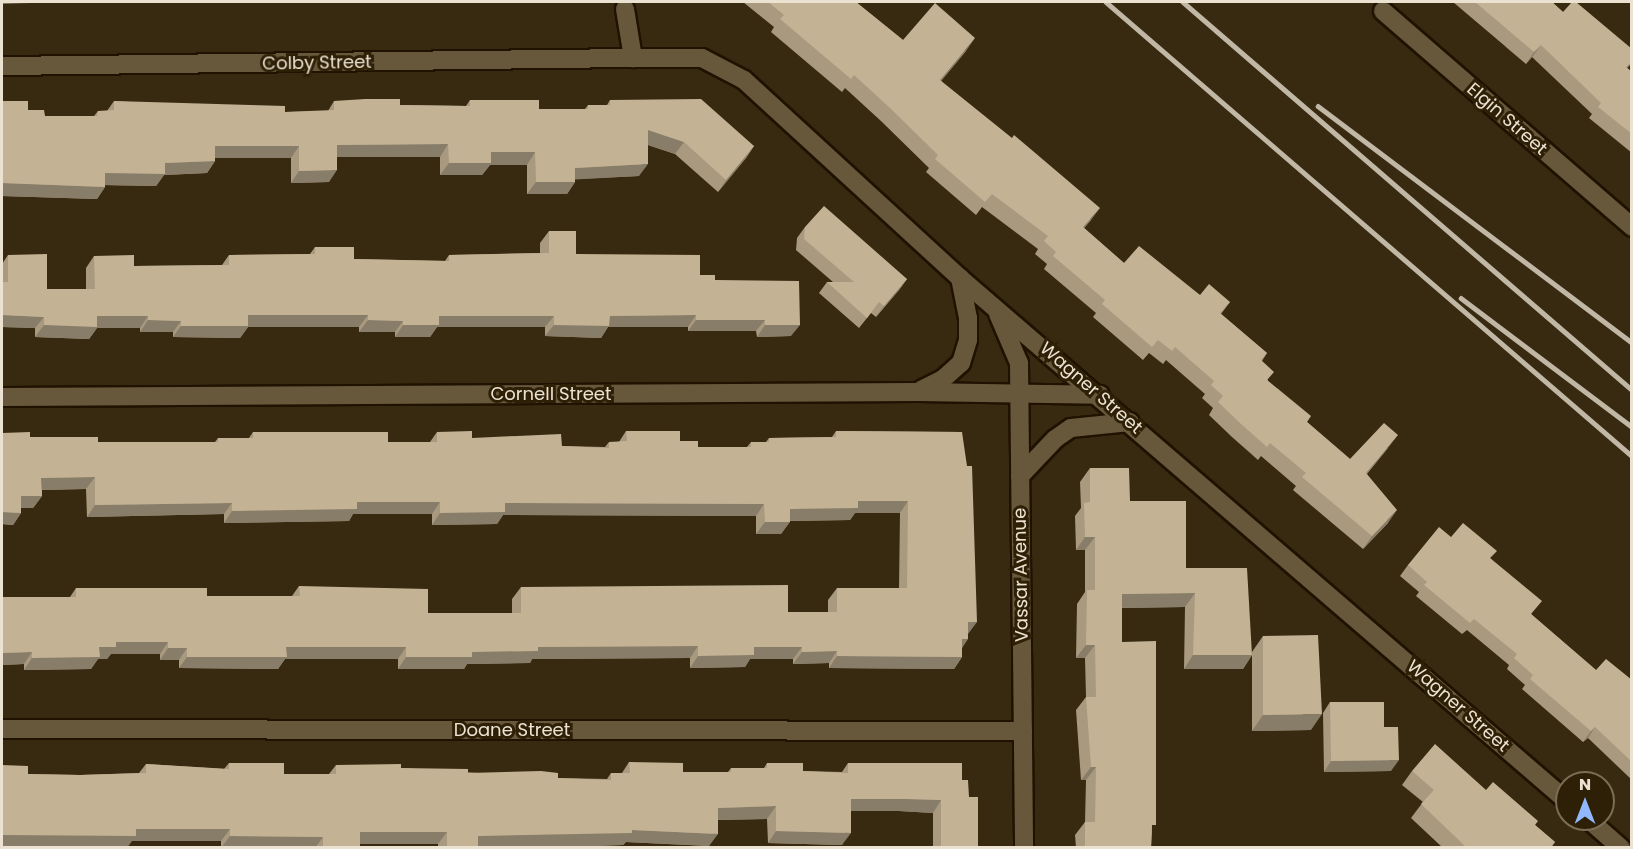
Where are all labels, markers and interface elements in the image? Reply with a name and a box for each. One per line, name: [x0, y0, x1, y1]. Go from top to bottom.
street label: Colby Street: [262, 51, 372, 75]
street label: Elgin Street: [1462, 78, 1552, 160]
street label: Wagner Street: [1035, 338, 1147, 438]
street label: Cornell Street: [490, 383, 612, 405]
street label: Vassar Avenue: [1009, 508, 1033, 642]
street label: Wagner Street: [1402, 656, 1514, 756]
street label: Doane Street: [454, 719, 570, 741]
north arrow: [1555, 771, 1615, 831]
text: N: [1579, 773, 1591, 796]

